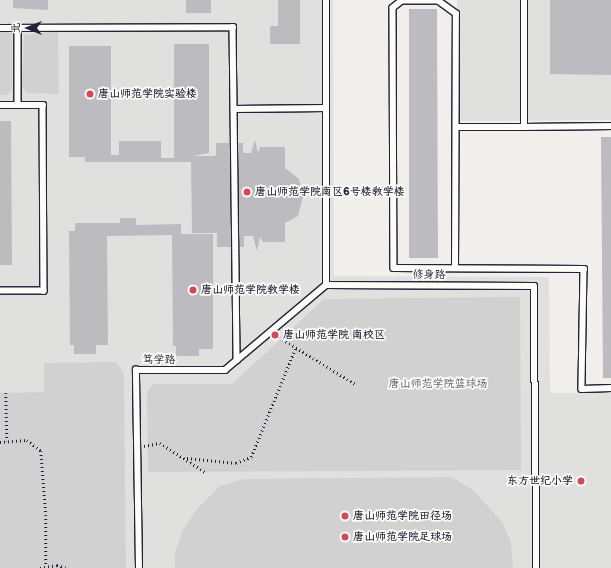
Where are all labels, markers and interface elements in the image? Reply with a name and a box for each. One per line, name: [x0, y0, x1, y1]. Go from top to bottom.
north arrow: [8, 8, 48, 48]
text: 北: [9, 23, 22, 34]
place label: 唐山师范学院实验楼: [98, 87, 197, 101]
marker: 唐山师范学院实验楼: [85, 89, 95, 99]
place label: 唐山师范学院南区6号楼教学楼: [255, 185, 405, 199]
marker: 唐山师范学院南区6号楼教学楼: [242, 187, 252, 197]
street label: 修身路: [413, 268, 445, 282]
place label: 唐山师范学院教学楼: [201, 283, 300, 297]
marker: 唐山师范学院教学楼: [188, 285, 198, 295]
place label: 唐山师范学院 南校区: [283, 328, 385, 342]
marker: 唐山师范学院 南校区: [270, 330, 280, 340]
street label: 笃学路: [143, 353, 175, 367]
park label: 唐山师范学院篮球场: [389, 377, 487, 391]
place label: 东方世纪小学: [507, 474, 573, 488]
marker: 东方世纪小学: [576, 476, 586, 486]
place label: 唐山师范学院田径场: [353, 509, 452, 523]
marker: 唐山师范学院田径场: [340, 511, 350, 521]
place label: 唐山师范学院足球场: [353, 530, 452, 544]
marker: 唐山师范学院足球场: [340, 532, 350, 542]

